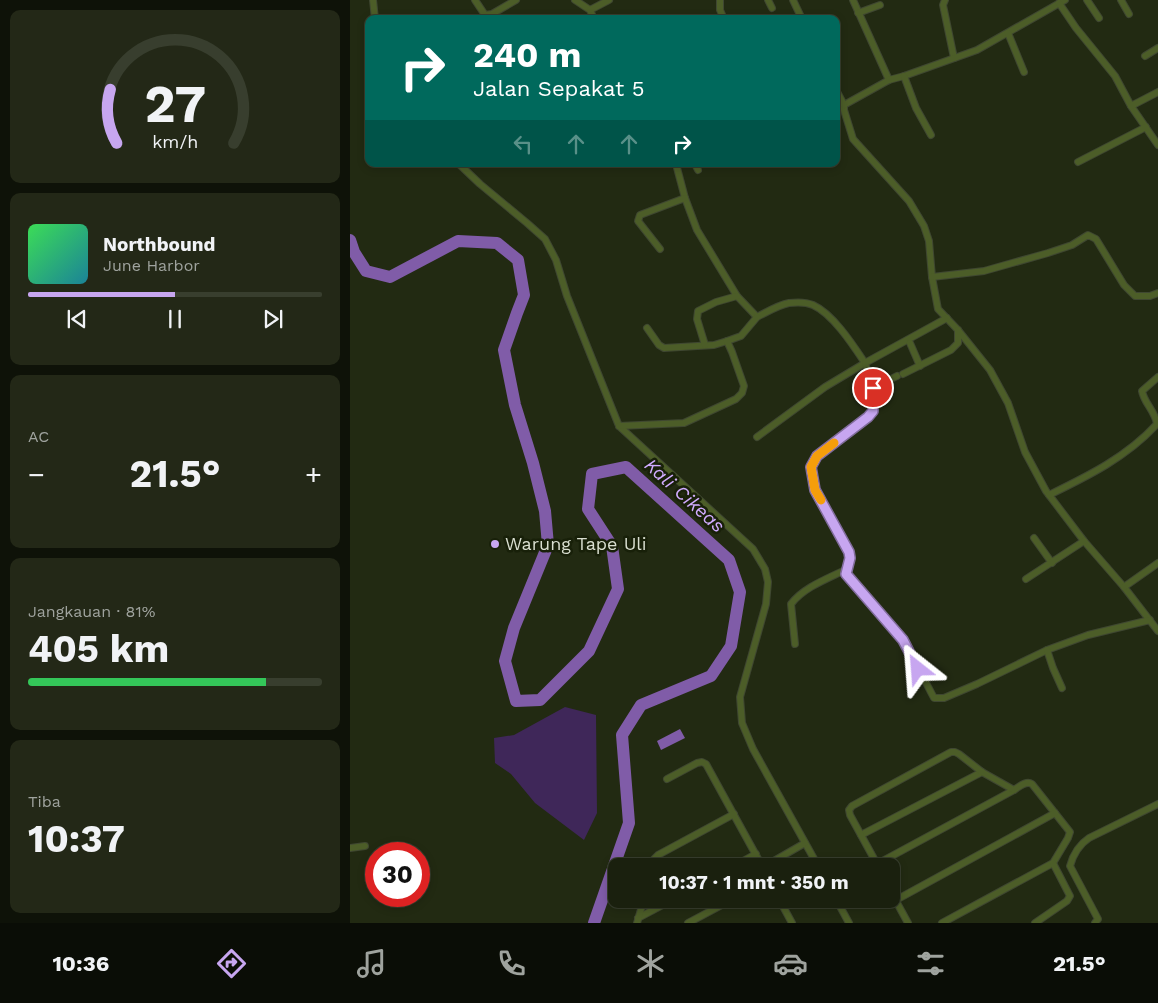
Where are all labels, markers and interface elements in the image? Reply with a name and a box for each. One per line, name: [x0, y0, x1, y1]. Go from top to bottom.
text: 240 m: [473, 34, 582, 76]
icon: right: [390, 35, 455, 100]
text: 27: [144, 74, 206, 135]
text: Jalan Sepakat 5: [473, 76, 645, 101]
icon: left: [509, 130, 537, 158]
icon: ahead: [562, 130, 590, 158]
icon: ahead: [615, 130, 643, 158]
icon: right: [668, 130, 696, 158]
text: km/h: [152, 131, 198, 152]
text: Northbound: [103, 233, 215, 256]
text: June Harbor: [103, 256, 200, 275]
icon: previous: [63, 305, 91, 333]
icon: pause: [161, 305, 189, 333]
icon: next: [259, 305, 287, 333]
pin: [852, 367, 894, 409]
icon: arrive: [859, 374, 887, 402]
text: AC: [28, 427, 49, 446]
text: 21.5°: [129, 452, 221, 496]
water label: Kali Cikeas: [640, 453, 730, 538]
text: −: [28, 458, 45, 491]
text: +: [305, 458, 322, 491]
place label: Warung Tape Uli: [505, 533, 647, 554]
marker: Warung Tape Uli: [489, 538, 501, 550]
text: Jangkauan · 81%: [28, 602, 155, 621]
text: 405 km: [28, 627, 169, 671]
position arrow: [891, 642, 943, 694]
text: Tiba: [28, 792, 61, 811]
text: 10:37: [28, 817, 125, 861]
speed limit sign: 30: [365, 842, 430, 907]
text: 10:37 · 1 mnt · 350 m: [659, 871, 849, 894]
icon: directions: [214, 946, 249, 981]
icon: music: [354, 946, 389, 981]
icon: phone: [494, 946, 529, 981]
icon: climate: [633, 946, 668, 981]
icon: car: [773, 946, 808, 981]
icon: filters: [913, 946, 948, 981]
text: 10:36: [52, 951, 109, 976]
text: 21.5°: [1053, 951, 1106, 976]

